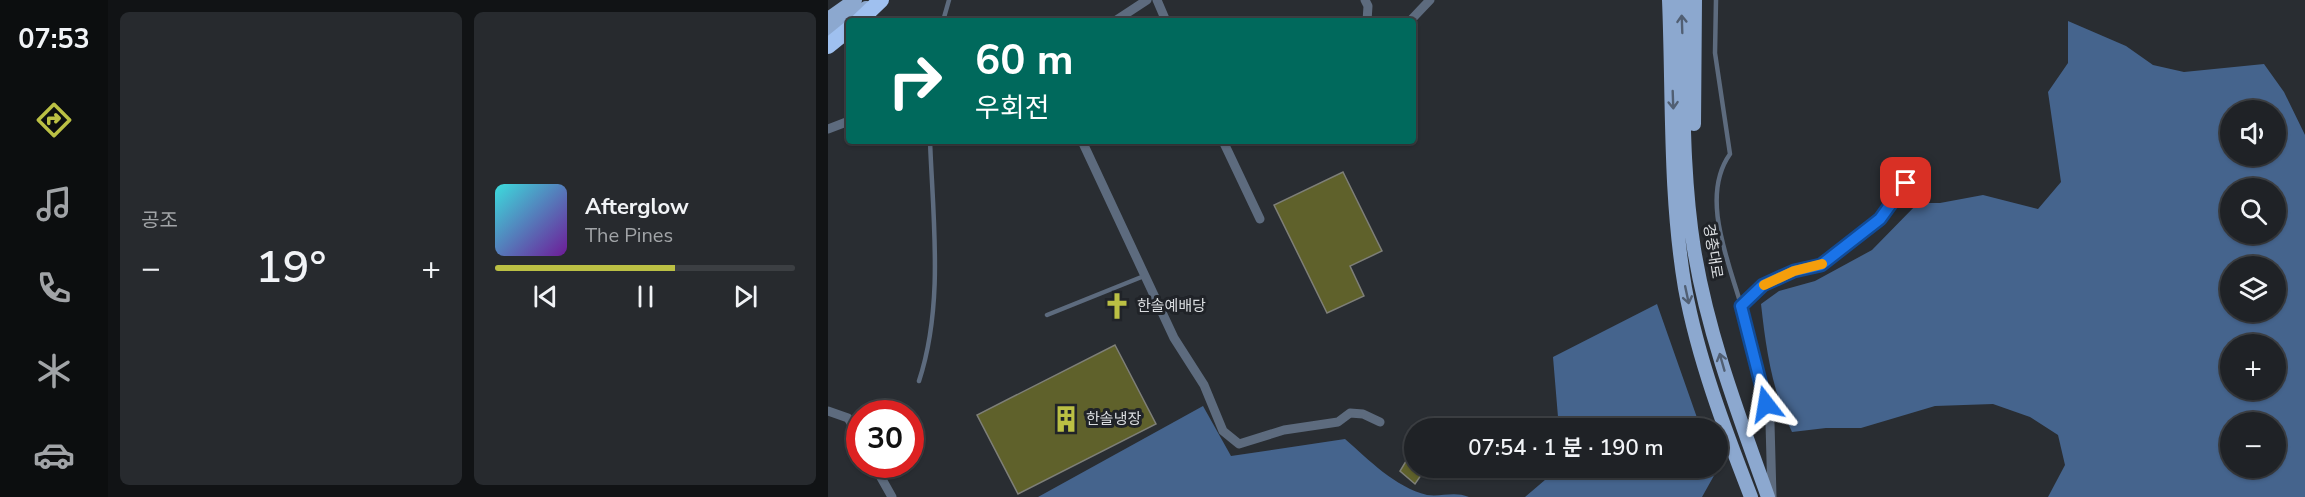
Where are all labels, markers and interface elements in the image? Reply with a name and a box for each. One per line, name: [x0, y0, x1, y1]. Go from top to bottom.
one-way arrow: [1676, 15, 1688, 35]
text: 07:53: [18, 21, 90, 58]
text: 60 m: [975, 32, 1074, 89]
icon: right: [876, 42, 954, 120]
text: 우회전: [975, 90, 1050, 127]
one-way arrow: [1667, 90, 1679, 110]
icon: directions: [33, 99, 75, 141]
map controls: [2220, 100, 2286, 478]
button: sound: [2220, 100, 2286, 166]
pin: [1880, 157, 1931, 208]
icon: arrive: [1889, 166, 1922, 199]
button: search: [2220, 178, 2286, 244]
icon: music: [33, 183, 75, 225]
text: Afterglow: [585, 192, 689, 222]
text: 공조: [141, 207, 178, 234]
text: The Pines: [585, 222, 673, 249]
street label: 경충대로: [1699, 222, 1727, 280]
text: 19°: [256, 237, 326, 298]
text: −: [141, 246, 161, 291]
text: +: [421, 246, 441, 291]
button: layers: [2220, 256, 2286, 322]
icon: phone: [33, 267, 75, 309]
icon: previous: [529, 280, 562, 313]
icon: pause: [629, 280, 662, 313]
icon: next: [729, 280, 762, 313]
one-way arrow: [1682, 285, 1694, 304]
church icon: 한솔예배당: [1102, 291, 1132, 321]
place label: 한솔예배당: [1137, 296, 1206, 316]
button: +: [2220, 334, 2286, 400]
icon: climate: [33, 350, 75, 392]
one-way arrow: [1716, 353, 1727, 372]
position arrow: [1734, 372, 1798, 436]
speed limit sign: 30: [846, 400, 924, 478]
building icon: 한솔냉장: [1051, 404, 1081, 434]
place label: 한솔냉장: [1086, 409, 1141, 429]
button: −: [2220, 412, 2286, 478]
text: 07:54 · 1 분 · 190 m: [1468, 433, 1664, 463]
icon: car: [33, 434, 75, 476]

